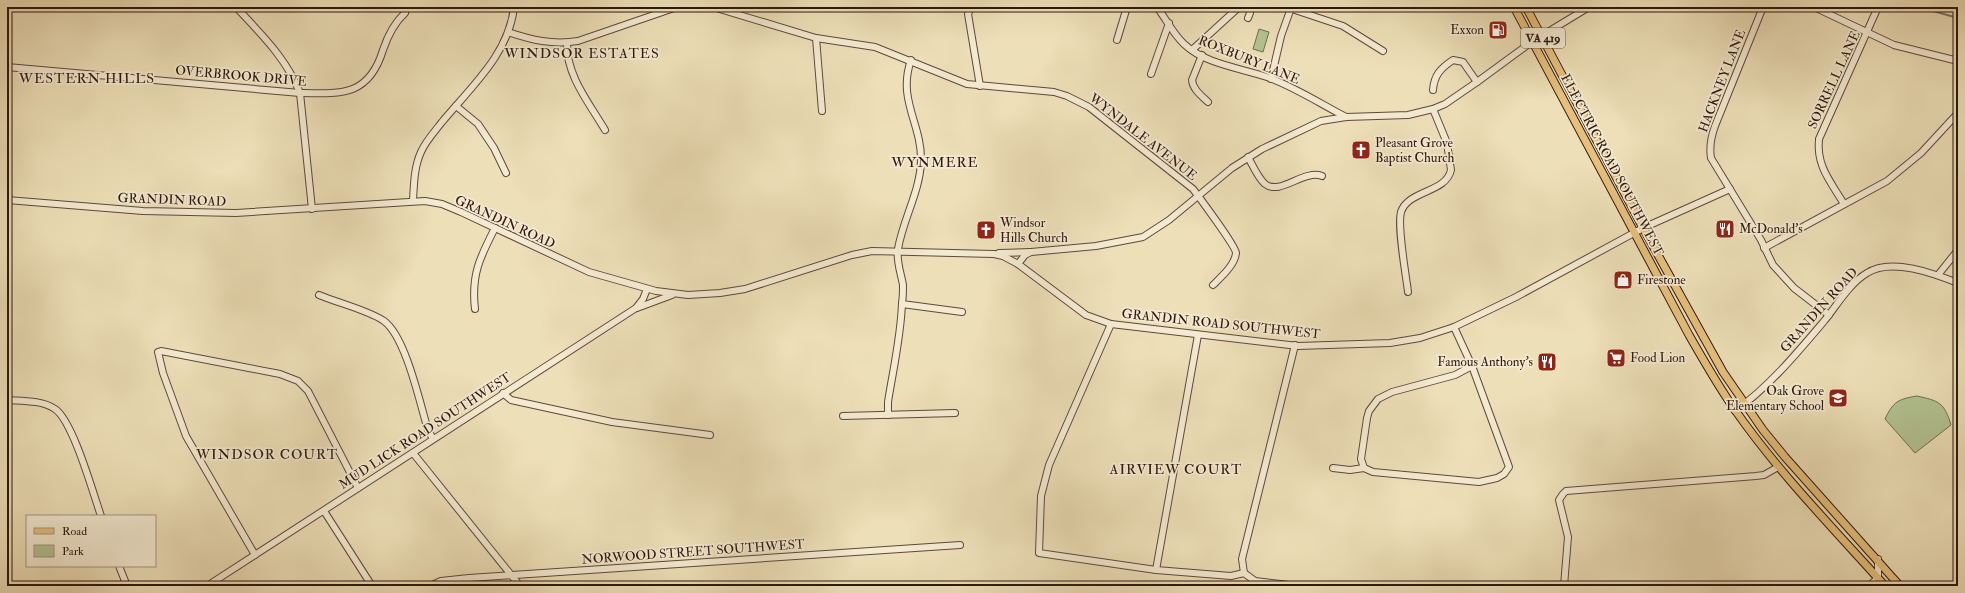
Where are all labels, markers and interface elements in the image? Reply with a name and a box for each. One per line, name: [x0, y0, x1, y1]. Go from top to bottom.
fuel station icon: Exxon: [1487, 19, 1509, 41]
place label: Exxon: [1450, 22, 1484, 38]
street label: HACKNEY LANE: [1695, 27, 1749, 135]
road number: VA 419: [1521, 28, 1565, 48]
street label: SORRELL LANE: [1804, 29, 1864, 131]
street label: ROXBURY LANE: [1196, 32, 1302, 88]
district label: WINDSOR ESTATES: [503, 45, 660, 62]
street label: OVERBROOK DRIVE: [175, 62, 307, 90]
district label: WESTERN HILLS: [18, 70, 155, 87]
street label: ELECTRIC ROAD SOUTHWEST: [1557, 71, 1667, 259]
street label: WYNDALE AVENUE: [1085, 89, 1200, 184]
place label: Pleasant Grove Baptist Church: [1375, 135, 1455, 167]
church icon: Pleasant Grove Baptist Church: [1350, 139, 1372, 161]
district label: WYNMERE: [890, 154, 979, 171]
street label: GRANDIN ROAD: [117, 190, 227, 210]
street label: GRANDIN ROAD: [452, 192, 558, 252]
place label: Windsor Hills Church: [999, 215, 1068, 246]
restaurant icon: McDonald's: [1714, 218, 1736, 240]
church icon: Windsor Hills Church: [975, 219, 997, 241]
place label: McDonald's: [1739, 221, 1803, 237]
street label: GRANDIN ROAD: [1777, 264, 1861, 356]
shop icon: Firestone: [1612, 269, 1634, 291]
place label: Firestone: [1637, 272, 1686, 288]
street label: GRANDIN ROAD SOUTHWEST: [1121, 306, 1321, 342]
supermarket icon: Food Lion: [1605, 347, 1627, 369]
place label: Food Lion: [1630, 350, 1686, 366]
restaurant icon: Famous Anthony's: [1536, 351, 1558, 373]
place label: Famous Anthony's: [1437, 354, 1534, 371]
street label: MUD LICK ROAD SOUTHWEST: [336, 369, 514, 493]
place label: Oak Grove Elementary School: [1726, 383, 1825, 415]
school or university icon: Oak Grove Elementary School: [1827, 387, 1849, 409]
district label: WINDSOR COURT: [195, 446, 338, 463]
district label: AIRVIEW COURT: [1109, 461, 1242, 478]
legend: [26, 515, 156, 567]
text: Road: [62, 524, 87, 539]
street label: NORWOOD STREET SOUTHWEST: [581, 536, 805, 568]
text: Park: [62, 544, 84, 559]

